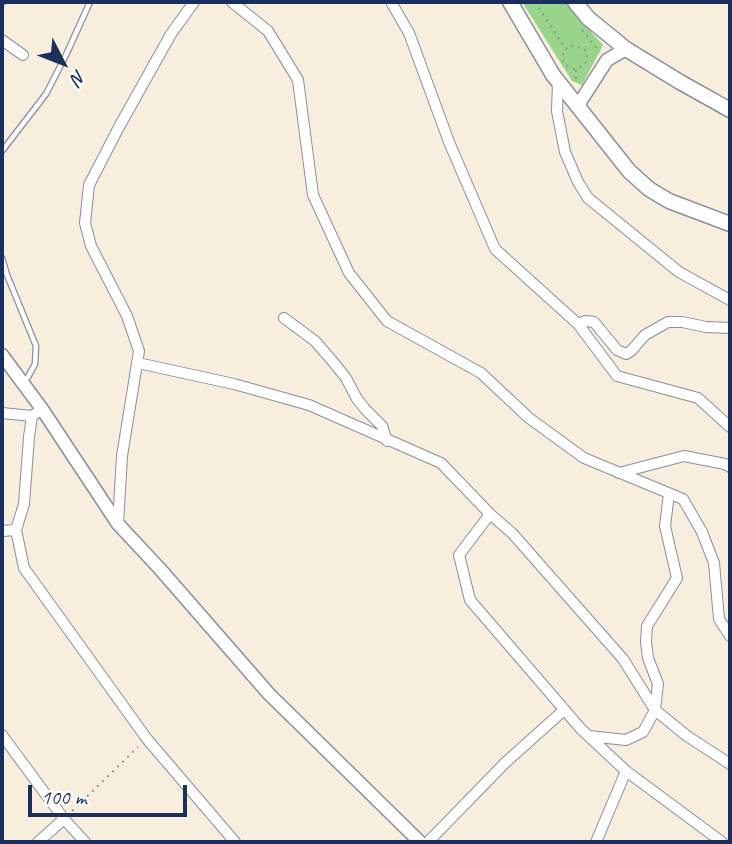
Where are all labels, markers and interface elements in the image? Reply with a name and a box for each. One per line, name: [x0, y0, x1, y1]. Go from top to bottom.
north arrow: [28, 28, 98, 98]
text: N: [66, 65, 91, 89]
scale bar: [32, 770, 191, 814]
text: 100 m: [41, 784, 86, 810]

